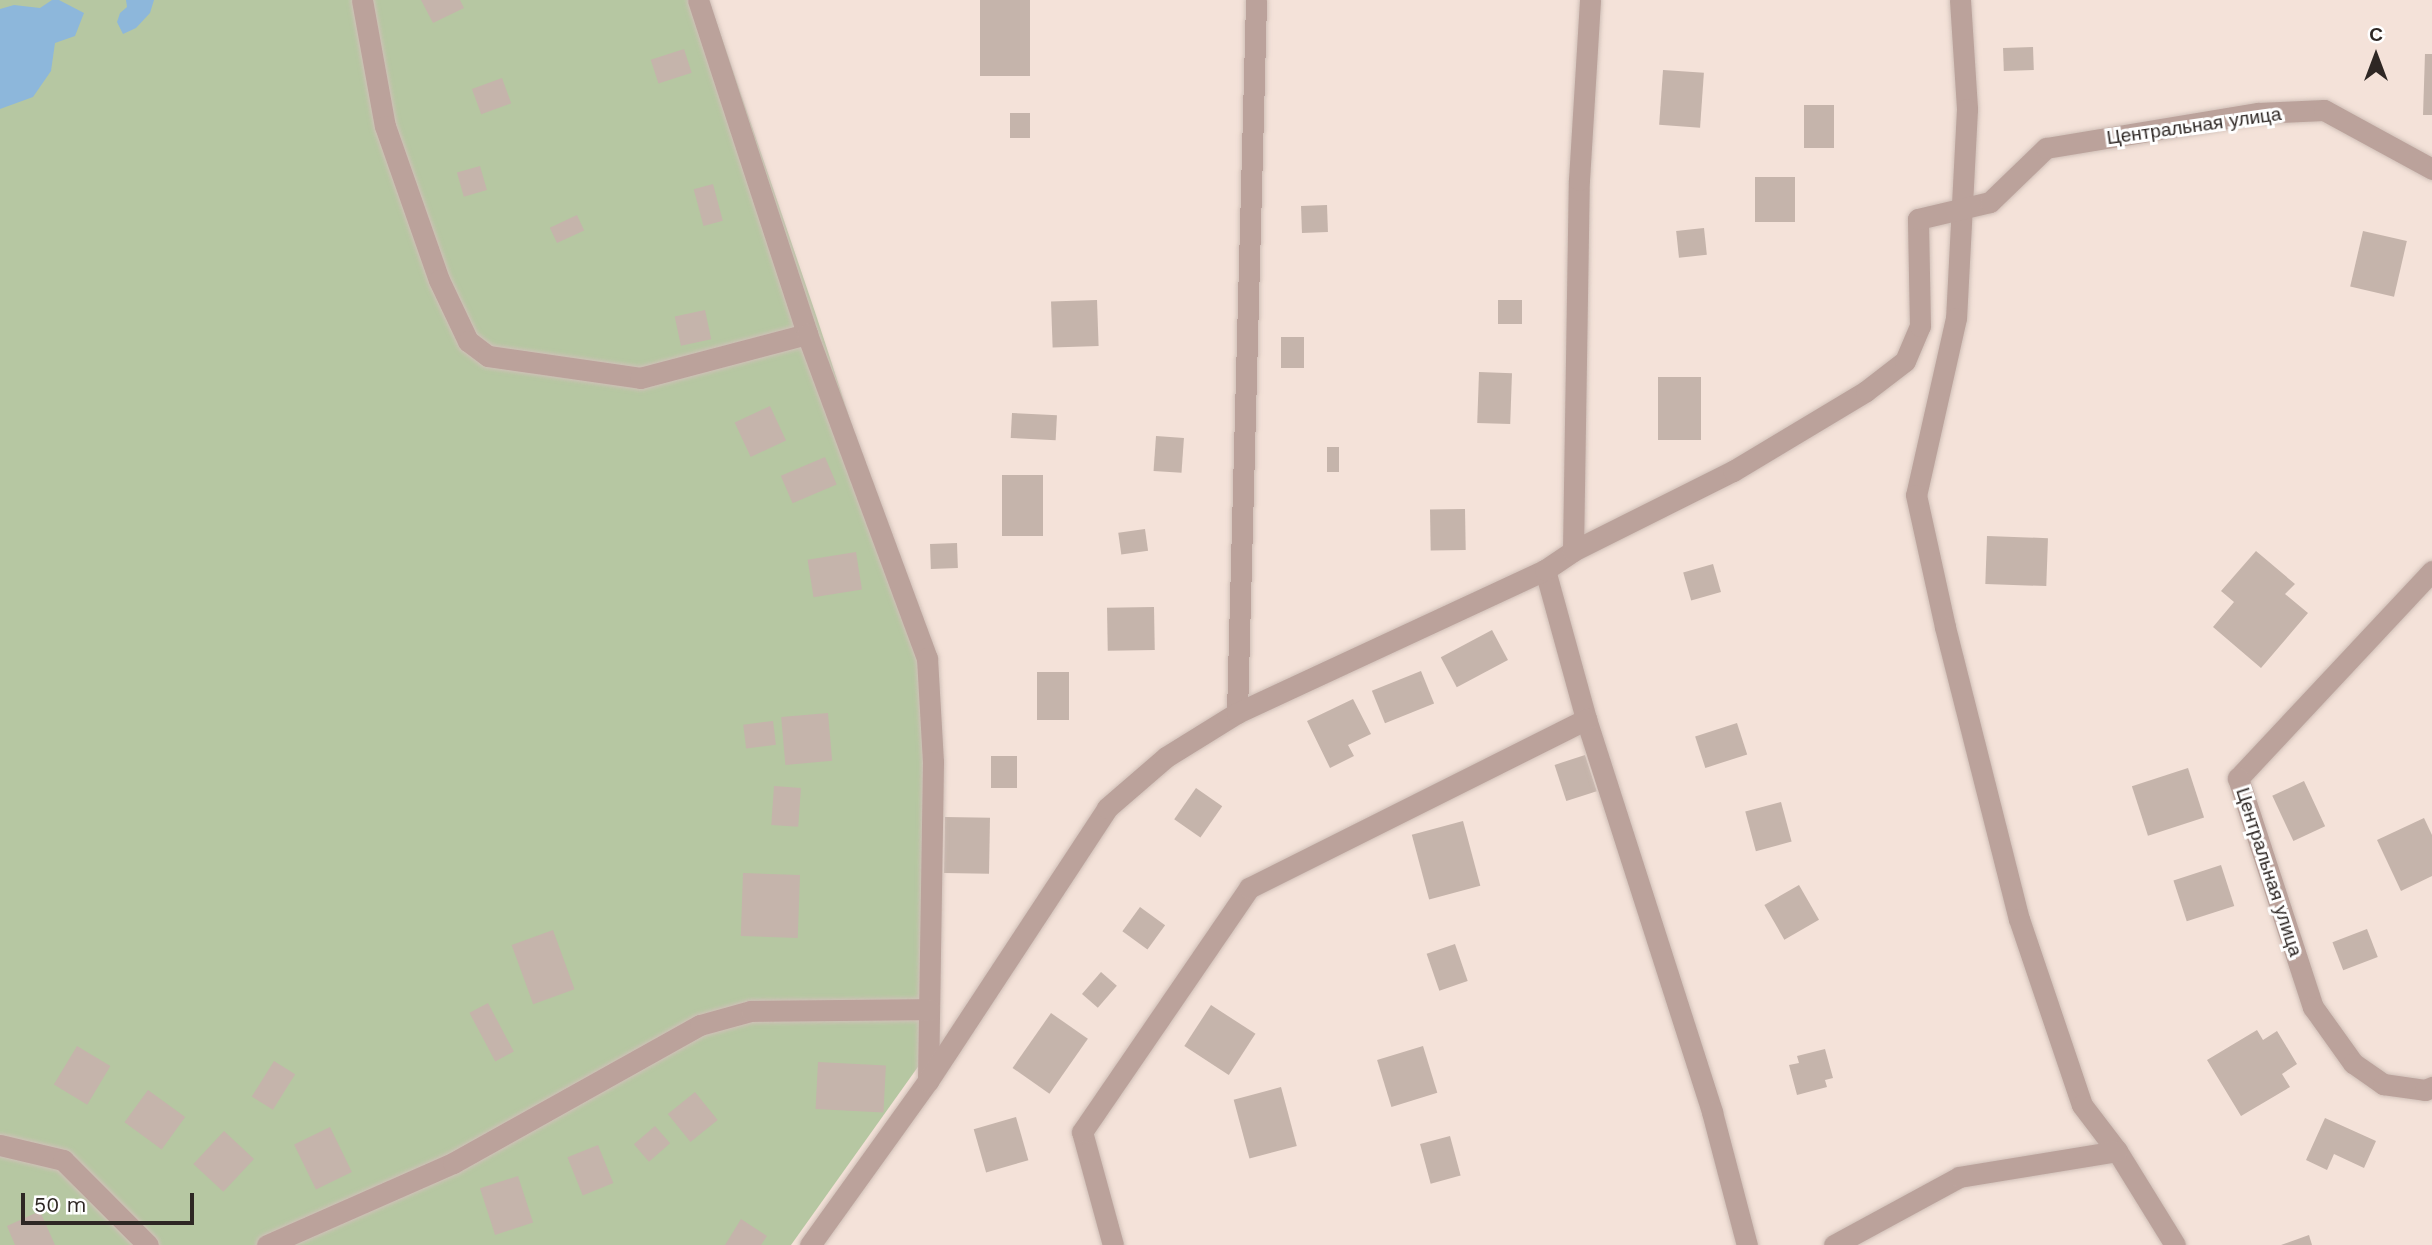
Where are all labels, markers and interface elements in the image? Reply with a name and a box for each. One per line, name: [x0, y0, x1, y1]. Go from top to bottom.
north arrow: [2341, 21, 2411, 91]
text: С: [2369, 23, 2383, 46]
street label: Центральная улица: [2105, 102, 2283, 150]
street label: Центральная улица: [2231, 785, 2307, 959]
scale bar: [24, 1178, 198, 1222]
text: 50 m: [34, 1192, 86, 1217]

